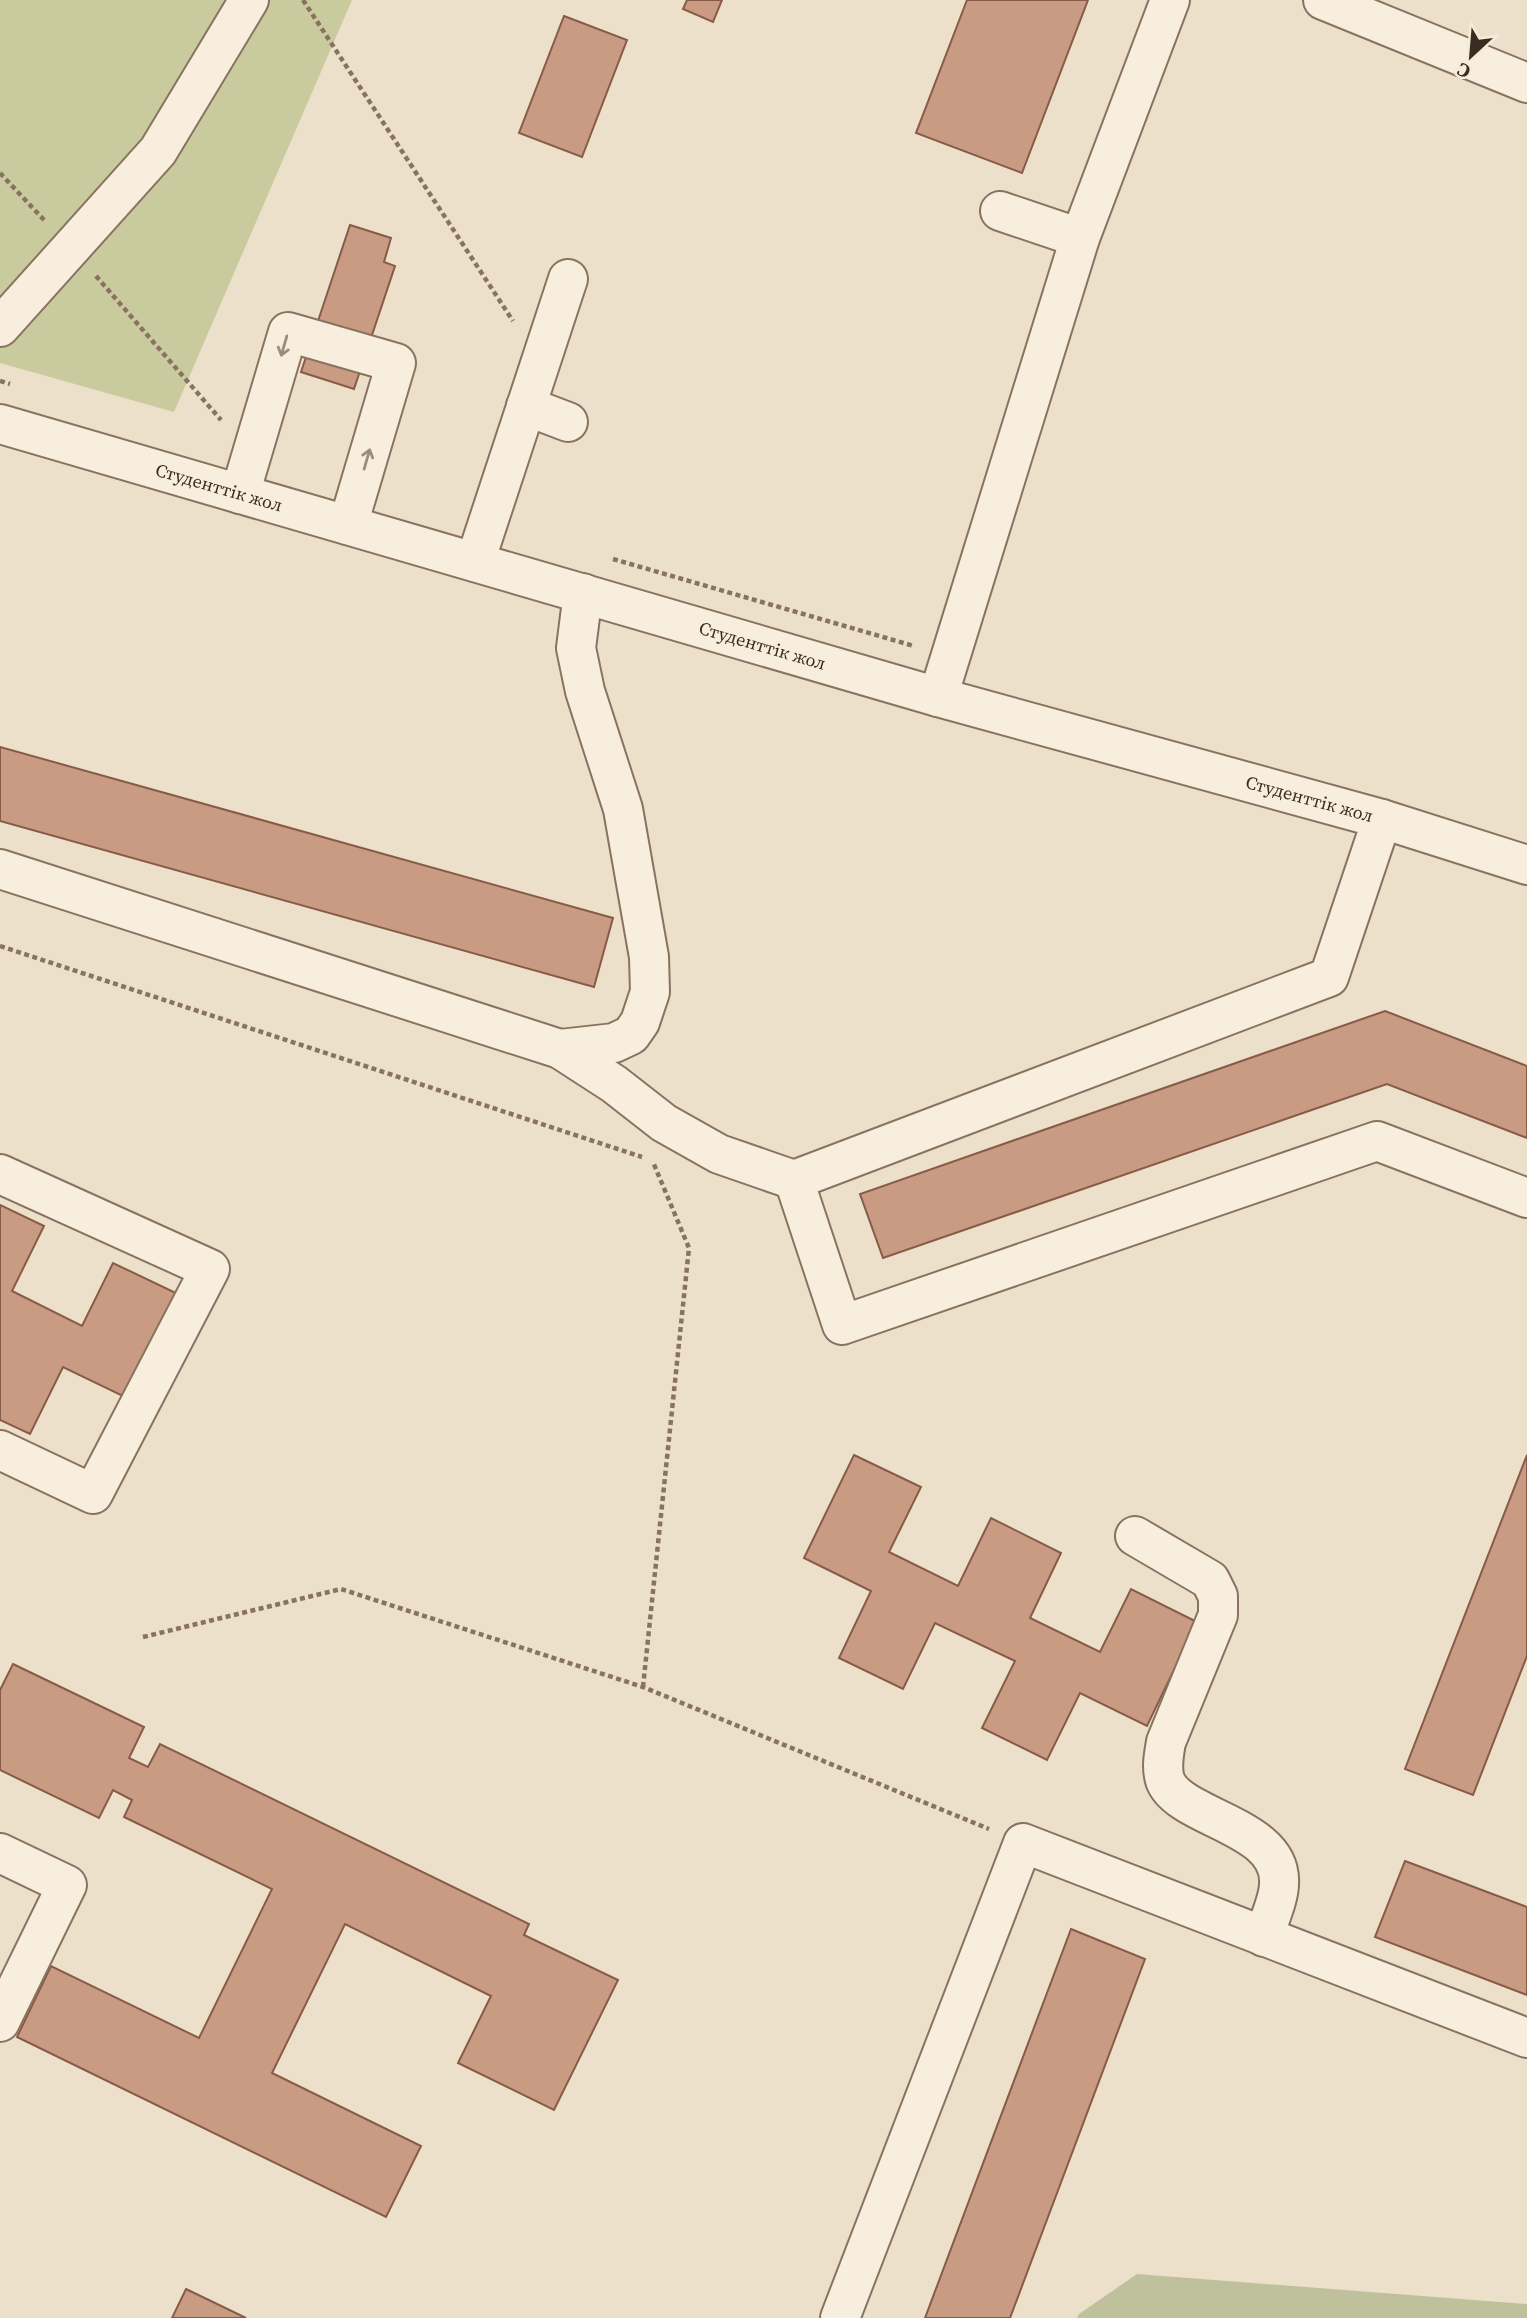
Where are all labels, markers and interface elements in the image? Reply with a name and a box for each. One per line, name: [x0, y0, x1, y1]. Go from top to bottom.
north arrow: [1436, 21, 1506, 91]
text: С: [1452, 57, 1475, 86]
one-way arrow: [276, 335, 289, 357]
one-way arrow: [362, 448, 375, 470]
street label: Студенттік жол: [153, 457, 285, 518]
street label: Студенттік жол: [696, 615, 829, 676]
street label: Студенттік жол: [1243, 769, 1376, 828]

